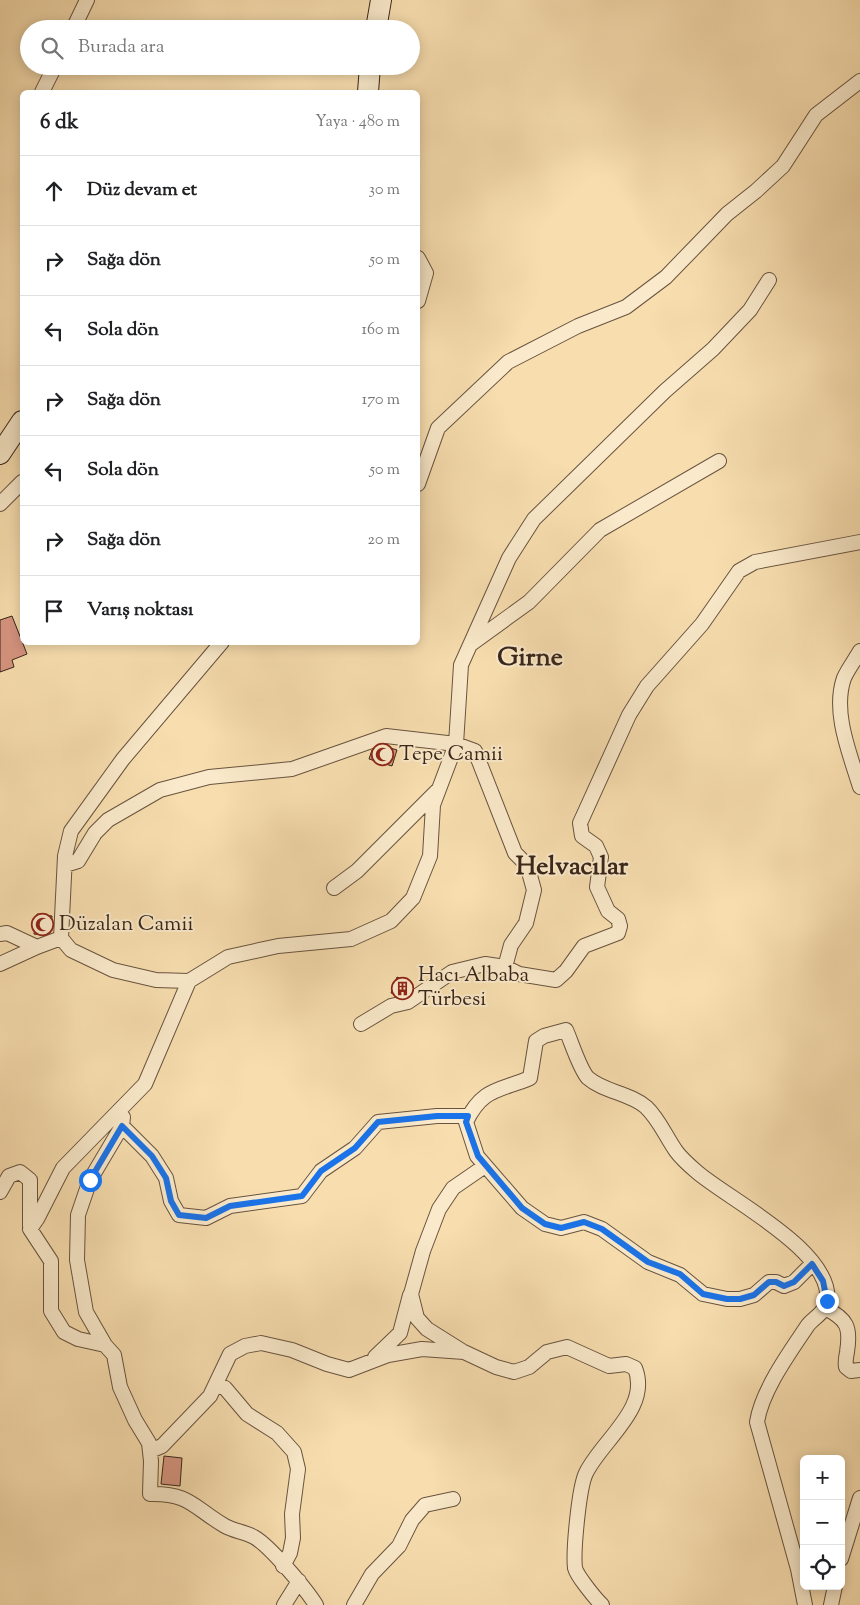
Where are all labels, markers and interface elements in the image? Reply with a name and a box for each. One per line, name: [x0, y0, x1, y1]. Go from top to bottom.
search box: [20, 20, 420, 75]
icon: search: [38, 34, 66, 62]
text: Burada ara: [78, 34, 164, 61]
text: 6 dk: [40, 108, 78, 138]
text: Yaya · 480 m: [315, 111, 400, 134]
icon: ahead: [40, 177, 68, 205]
text: Düz devam et: [87, 177, 197, 204]
text: 30 m: [369, 179, 400, 202]
icon: right: [40, 247, 68, 275]
text: Sağa dön: [87, 247, 161, 274]
text: 50 m: [369, 249, 400, 272]
icon: left: [40, 317, 68, 345]
text: Sola dön: [87, 317, 159, 344]
text: 160 m: [362, 319, 400, 342]
icon: right: [40, 387, 68, 415]
text: Sağa dön: [87, 387, 161, 414]
text: 170 m: [362, 389, 400, 412]
icon: left: [40, 457, 68, 485]
text: Sola dön: [87, 457, 159, 484]
text: 50 m: [369, 459, 400, 482]
icon: right: [40, 527, 68, 555]
text: Sağa dön: [87, 527, 161, 554]
text: 20 m: [367, 529, 400, 552]
icon: arrive: [40, 597, 68, 625]
text: Varış noktası: [87, 597, 193, 624]
district label: Girne: [497, 640, 563, 677]
place label: Tepe Camii: [399, 740, 503, 770]
mosque icon: Tepe Camii: [371, 743, 395, 767]
district label: Helvacılar: [516, 849, 629, 886]
place label: Düzalan Camii: [59, 910, 193, 940]
mosque icon: Düzalan Camii: [31, 913, 55, 937]
place label: Hacı Albaba Türbesi: [418, 961, 529, 1015]
building icon: Hacı Albaba Türbesi: [390, 976, 414, 1000]
route start: [79, 1169, 102, 1192]
route end: [816, 1290, 839, 1313]
map controls: [800, 1455, 845, 1590]
button: +: [800, 1455, 845, 1500]
button: −: [800, 1500, 845, 1545]
button: locate: [800, 1545, 845, 1590]

